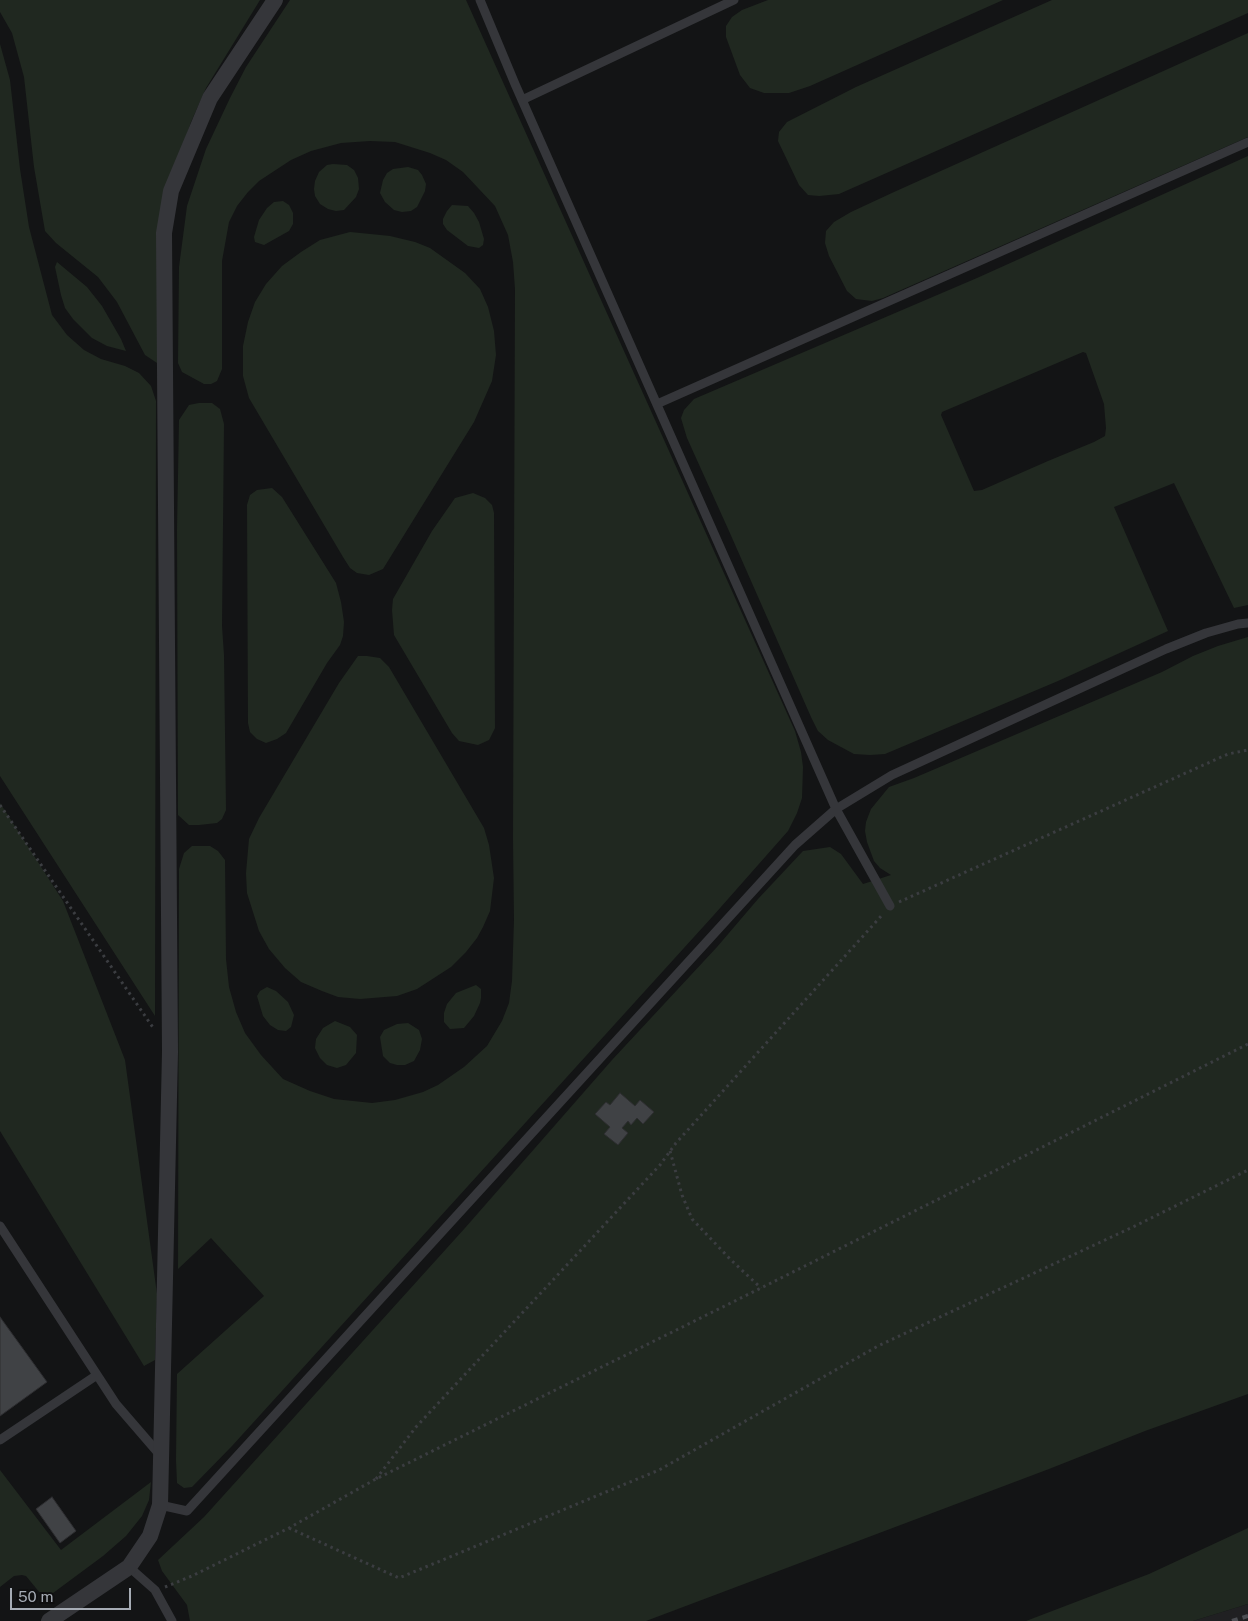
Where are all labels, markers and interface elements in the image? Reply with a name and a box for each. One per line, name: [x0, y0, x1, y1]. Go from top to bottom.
scale bar: [12, 1578, 134, 1610]
text: 50 m: [18, 1588, 53, 1605]

